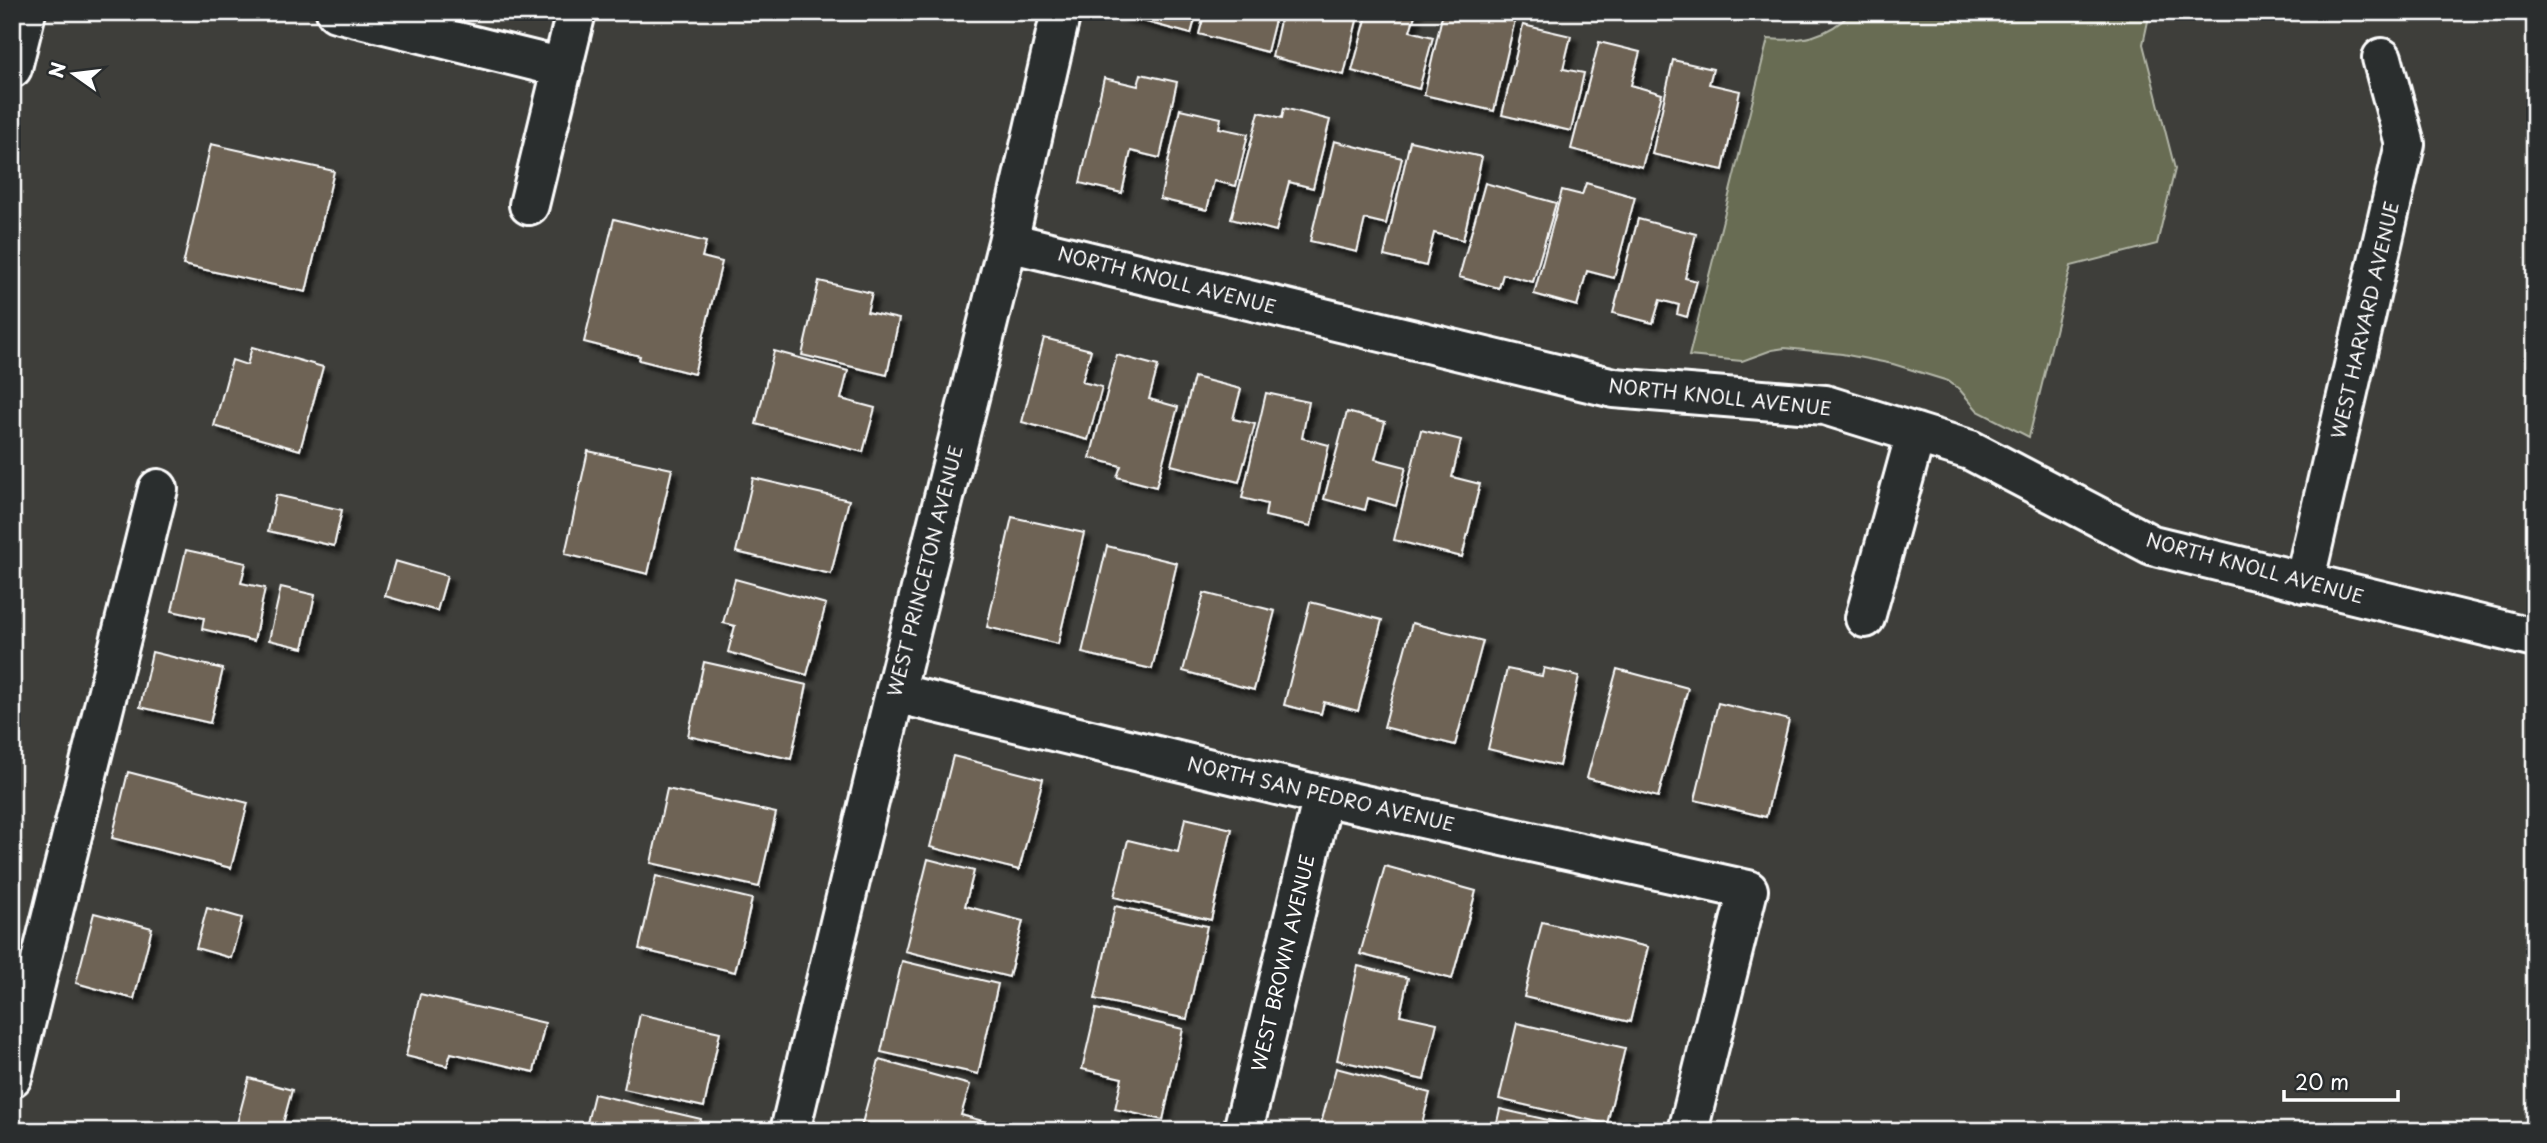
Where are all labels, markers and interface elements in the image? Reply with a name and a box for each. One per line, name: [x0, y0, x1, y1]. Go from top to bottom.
north arrow: [38, 38, 108, 108]
text: N: [41, 59, 72, 80]
street label: WEST HARVARD AVENUE: [2323, 198, 2405, 441]
street label: NORTH KNOLL AVENUE: [1055, 238, 1279, 320]
street label: NORTH KNOLL AVENUE: [1607, 370, 1833, 422]
street label: WEST PRINCETON AVENUE: [879, 442, 969, 699]
street label: NORTH KNOLL AVENUE: [2143, 524, 2367, 610]
street label: NORTH SAN PEDRO AVENUE: [1185, 749, 1458, 837]
street label: WEST BROWN AVENUE: [1243, 851, 1321, 1074]
scale bar: [2284, 1059, 2398, 1103]
text: 20 m: [2295, 1065, 2349, 1097]

